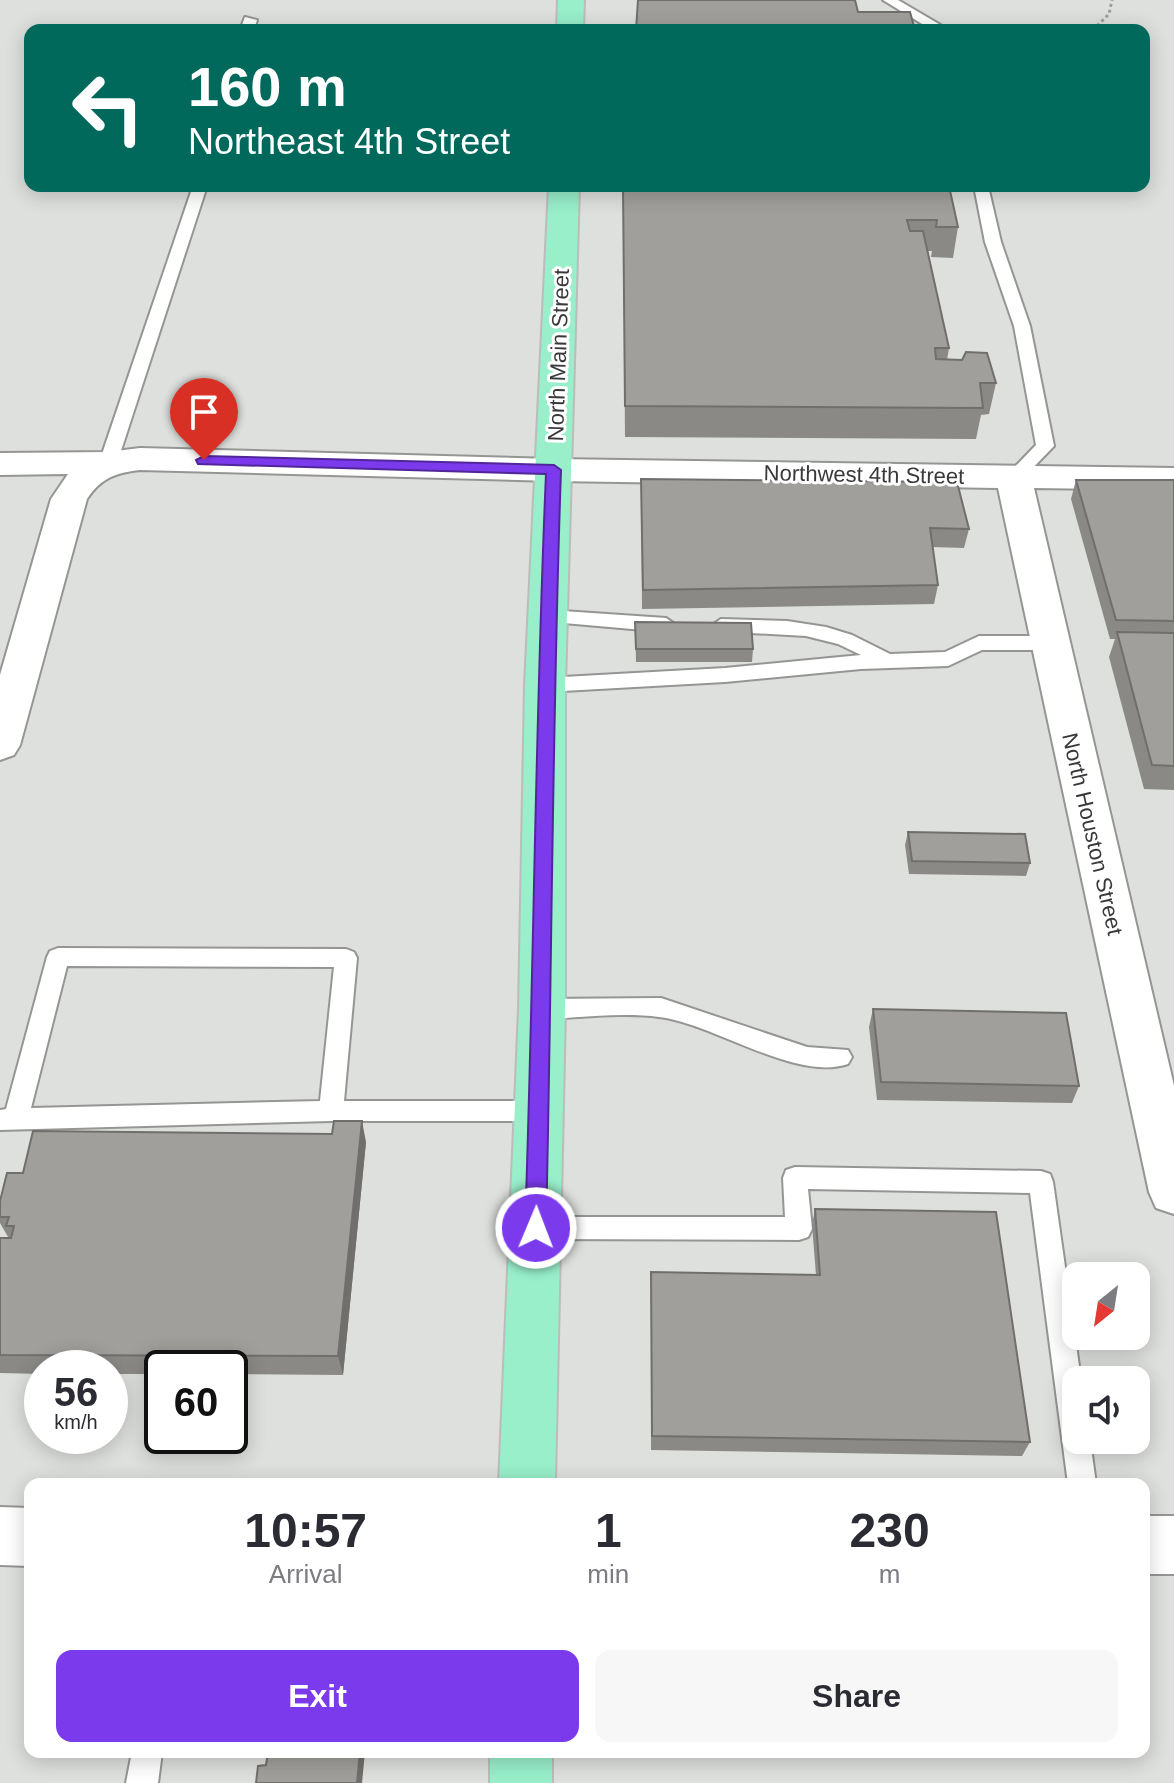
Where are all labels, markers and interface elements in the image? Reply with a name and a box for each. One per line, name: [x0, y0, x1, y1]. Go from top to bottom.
text: 160 m: [188, 55, 347, 118]
icon: left: [56, 56, 160, 160]
text: Northeast 4th Street: [188, 121, 510, 162]
street label: North Main Street: [543, 268, 574, 442]
pin: [170, 378, 238, 460]
icon: arrive: [182, 390, 226, 434]
street label: Northwest 4th Street: [764, 460, 964, 489]
street label: North Houston Street: [1057, 731, 1128, 938]
position arrow: [494, 1186, 578, 1270]
north arrow: [1062, 1262, 1150, 1350]
map controls: [1062, 1262, 1150, 1454]
speed limit sign: 60: [144, 1350, 248, 1454]
button: sound: [1062, 1366, 1150, 1454]
text: 56: [54, 1370, 98, 1414]
text: km/h: [54, 1411, 98, 1433]
text: 10:57: [244, 1504, 367, 1557]
text: 1: [595, 1504, 622, 1557]
text: 230: [850, 1504, 930, 1557]
text: Arrival: [269, 1559, 343, 1589]
text: min: [587, 1559, 629, 1589]
text: m: [879, 1559, 900, 1589]
button: Exit: [56, 1650, 579, 1742]
button: Share: [595, 1650, 1118, 1742]

